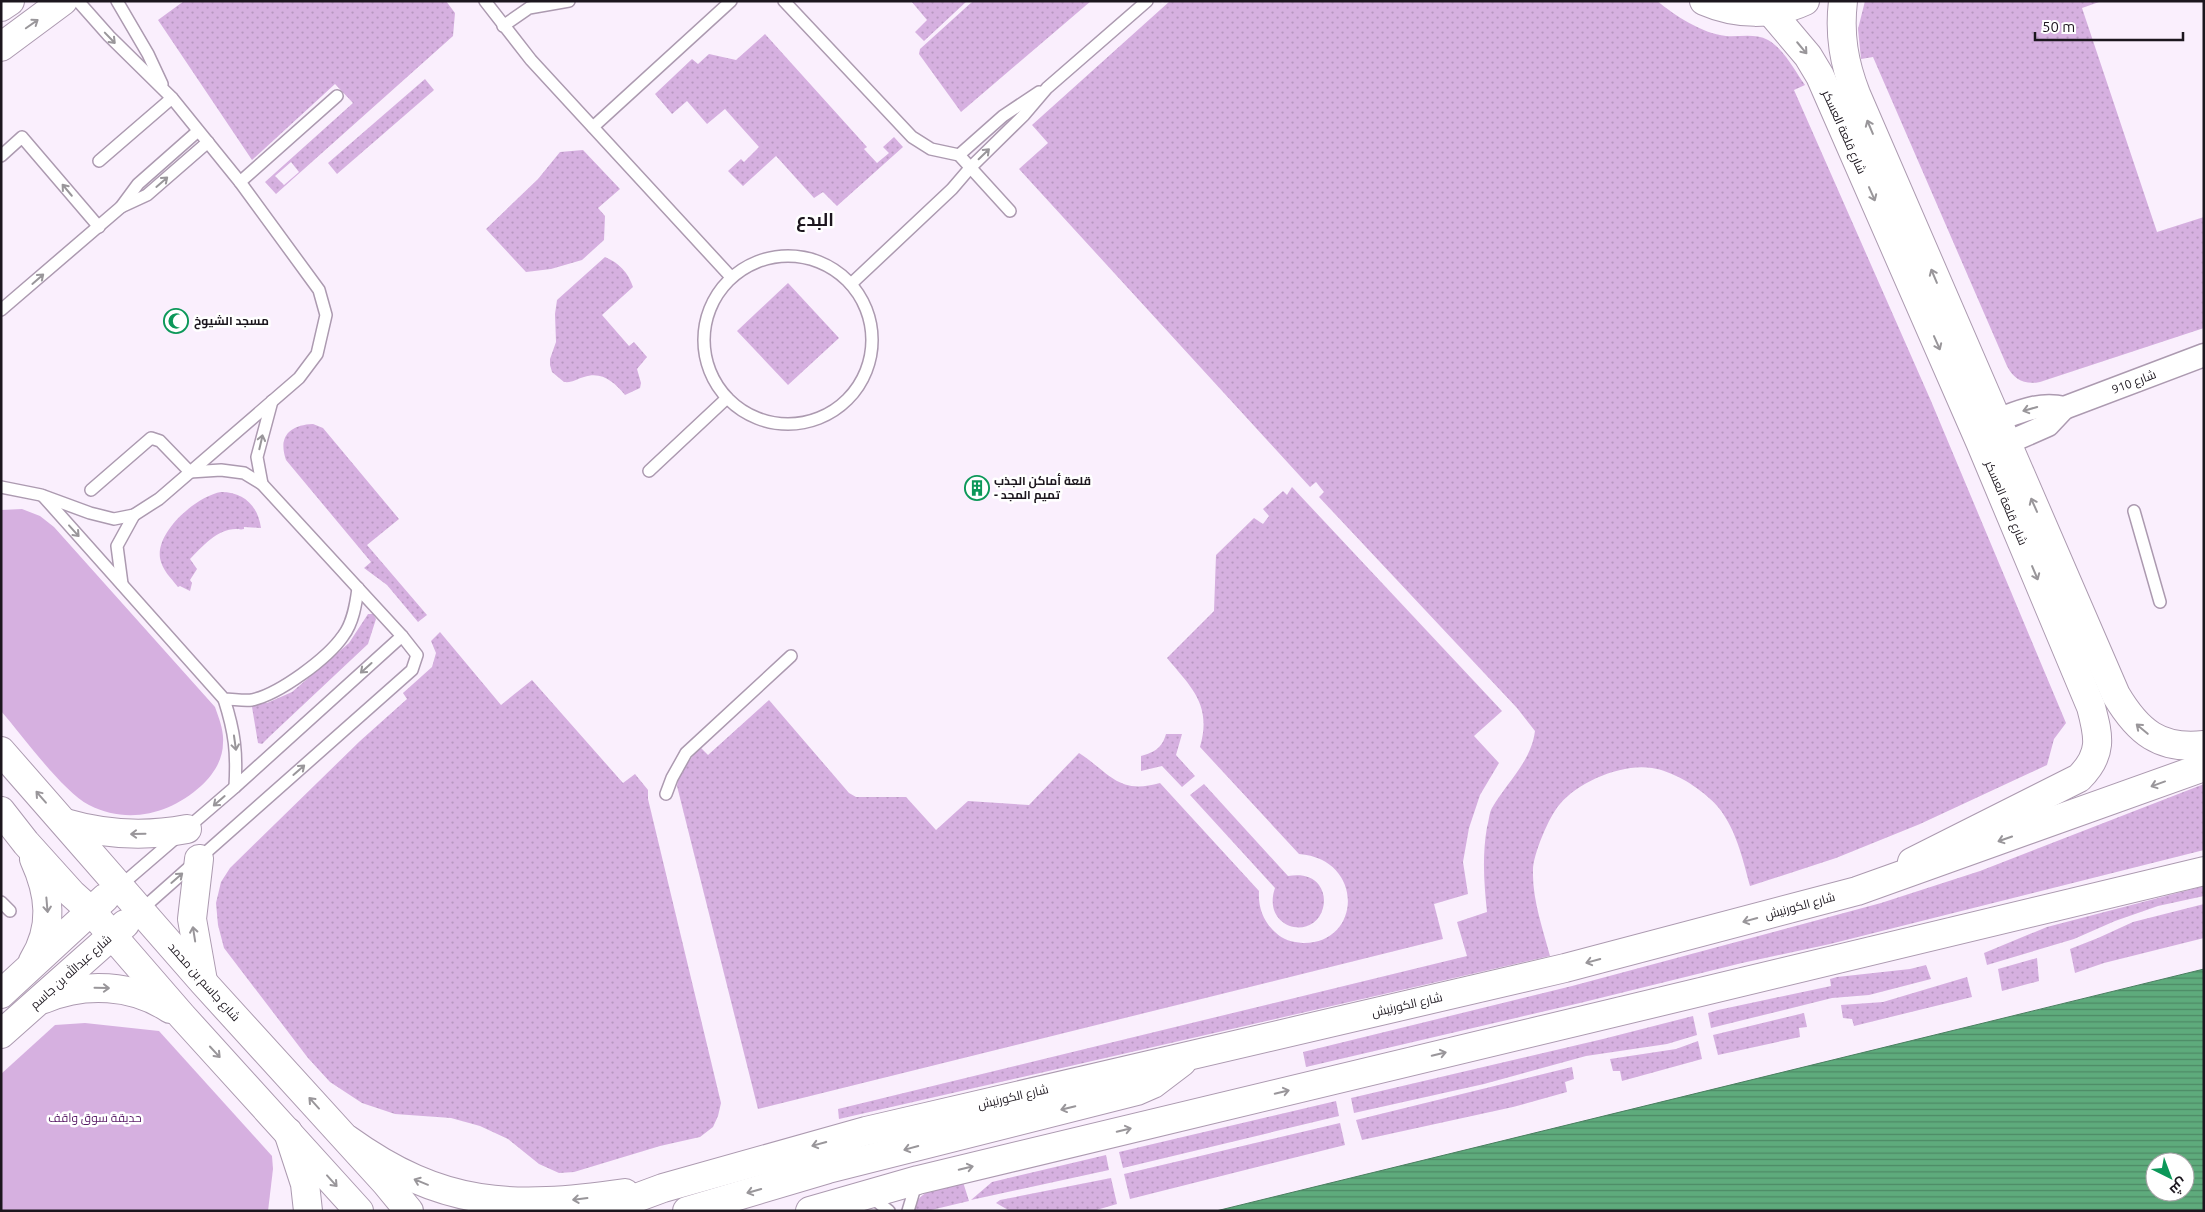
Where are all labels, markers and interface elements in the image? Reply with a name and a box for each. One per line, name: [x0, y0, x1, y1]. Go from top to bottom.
scale bar: [2035, 10, 2182, 42]
one-way arrow: [25, 18, 38, 29]
text: 50 m: [2042, 18, 2075, 35]
one-way arrow: [104, 31, 116, 44]
one-way arrow: [1796, 41, 1807, 54]
street label: شارع قلعة العسكر: [1818, 87, 1869, 177]
one-way arrow: [1865, 120, 1874, 135]
one-way arrow: [978, 148, 990, 160]
one-way arrow: [156, 176, 169, 188]
one-way arrow: [62, 183, 73, 196]
one-way arrow: [1867, 186, 1877, 201]
district label: البدع: [796, 209, 834, 232]
one-way arrow: [1929, 269, 1939, 284]
one-way arrow: [32, 273, 45, 284]
mosque icon: مسجد الشيوخ: [163, 308, 189, 334]
place label: مسجد الشيوخ: [194, 314, 269, 330]
one-way arrow: [1932, 335, 1942, 350]
street label: شارع 910: [2110, 367, 2159, 398]
one-way arrow: [2022, 404, 2038, 414]
one-way arrow: [257, 435, 266, 451]
street label: شارع قلعة العسكر: [1981, 458, 2030, 548]
place label: قلعة أماكن الجذب - تميم المجد: [994, 473, 1091, 503]
building icon: قلعة أماكن الجذب - تميم المجد: [964, 475, 990, 501]
one-way arrow: [2028, 498, 2038, 513]
one-way arrow: [68, 525, 80, 538]
one-way arrow: [2030, 565, 2040, 580]
one-way arrow: [359, 663, 372, 674]
one-way arrow: [2136, 723, 2149, 734]
one-way arrow: [230, 734, 240, 750]
one-way arrow: [293, 764, 306, 776]
one-way arrow: [2151, 780, 2166, 789]
one-way arrow: [36, 790, 47, 803]
one-way arrow: [213, 795, 226, 807]
one-way arrow: [131, 830, 147, 839]
one-way arrow: [1998, 835, 2014, 844]
one-way arrow: [171, 872, 184, 883]
street label: شارع الكورنيش: [1763, 890, 1837, 923]
one-way arrow: [43, 896, 52, 912]
one-way arrow: [1743, 915, 1759, 925]
one-way arrow: [188, 927, 198, 943]
street label: شارع عبدالله بن جاسم: [27, 931, 115, 1013]
street label: شارع جاسم بن محمد: [164, 940, 243, 1025]
one-way arrow: [1586, 957, 1602, 966]
one-way arrow: [94, 983, 110, 993]
street label: شارع الكورنيش: [1370, 990, 1444, 1021]
one-way arrow: [209, 1046, 220, 1059]
one-way arrow: [1431, 1049, 1447, 1058]
street label: شارع الكورنيش: [976, 1082, 1050, 1113]
one-way arrow: [1273, 1087, 1289, 1096]
one-way arrow: [308, 1097, 320, 1109]
one-way arrow: [1061, 1104, 1077, 1113]
park label: حديقة سوق واقف: [48, 1111, 142, 1125]
one-way arrow: [1115, 1125, 1131, 1134]
one-way arrow: [811, 1140, 827, 1150]
one-way arrow: [903, 1143, 919, 1153]
north arrow: [2145, 1152, 2195, 1202]
one-way arrow: [957, 1163, 973, 1172]
text: ش: [2166, 1174, 2191, 1199]
one-way arrow: [326, 1175, 338, 1188]
one-way arrow: [413, 1177, 429, 1186]
one-way arrow: [747, 1187, 763, 1197]
one-way arrow: [573, 1194, 589, 1204]

